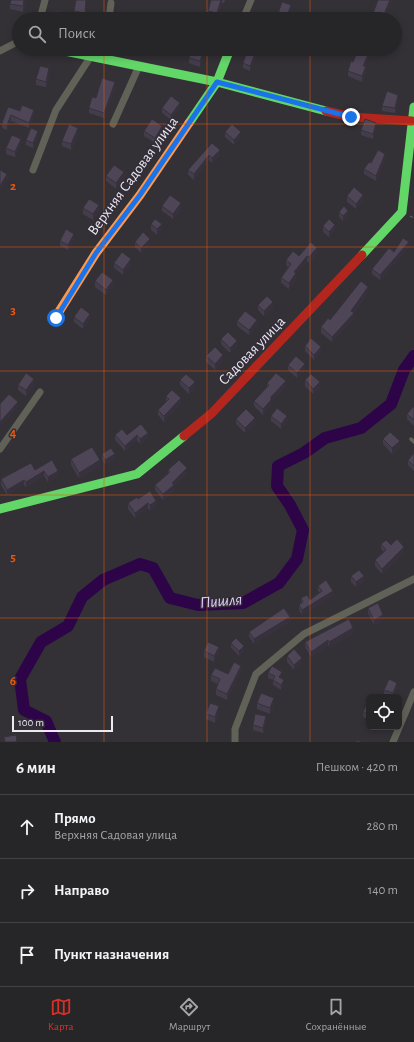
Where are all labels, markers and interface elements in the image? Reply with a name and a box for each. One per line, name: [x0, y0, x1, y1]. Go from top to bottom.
search box: [12, 12, 402, 56]
icon: search: [26, 23, 48, 45]
text: Поиск: [58, 26, 96, 41]
route end: [342, 108, 360, 126]
street label: Верхняя Садовая улица: [85, 114, 181, 238]
text: 2: [10, 180, 16, 193]
text: 3: [10, 304, 16, 317]
route start: [47, 309, 65, 327]
street label: Садовая улица: [216, 314, 288, 388]
text: 4: [10, 427, 17, 440]
text: 5: [10, 551, 16, 564]
water label: Пишля: [199, 591, 243, 611]
text: 6: [10, 675, 16, 688]
map controls: [366, 694, 402, 730]
button: locate: [366, 694, 402, 730]
scale bar: [12, 714, 113, 733]
text: 100 m: [18, 717, 44, 728]
text: 6 мин: [16, 759, 56, 776]
text: Пешком · 420 m: [316, 761, 398, 774]
text: Прямо: [54, 811, 96, 826]
icon: ahead: [16, 816, 38, 838]
text: 280 m: [367, 820, 398, 833]
text: Верхняя Садовая улица: [54, 829, 177, 842]
icon: right: [16, 880, 38, 902]
text: Направо: [54, 883, 109, 898]
text: 140 m: [368, 884, 398, 897]
icon: arrive: [16, 944, 38, 966]
text: Пункт назначения: [54, 947, 169, 962]
tab: Карта: [48, 996, 73, 1033]
tab: Маршрут: [169, 996, 210, 1033]
tab: Сохранённые: [306, 996, 366, 1033]

